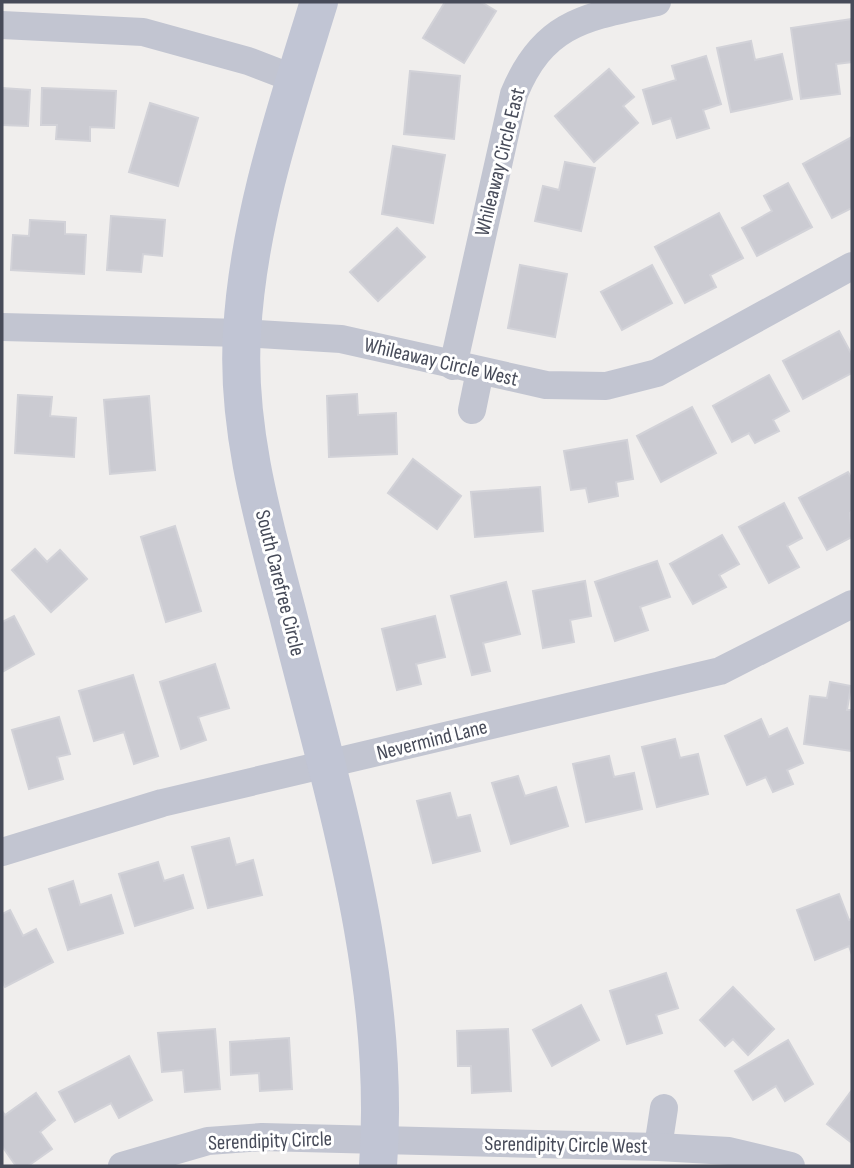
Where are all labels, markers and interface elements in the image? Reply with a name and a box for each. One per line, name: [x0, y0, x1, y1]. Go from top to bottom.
street label: Whileaway Circle East: [469, 85, 531, 239]
street label: Whileaway Circle West: [362, 332, 520, 392]
street label: South Carefree Circle: [250, 507, 310, 659]
street label: Nevermind Lane: [374, 714, 490, 766]
street label: Serendipity Circle: [207, 1126, 333, 1156]
street label: Serendipity Circle West: [484, 1131, 648, 1159]

